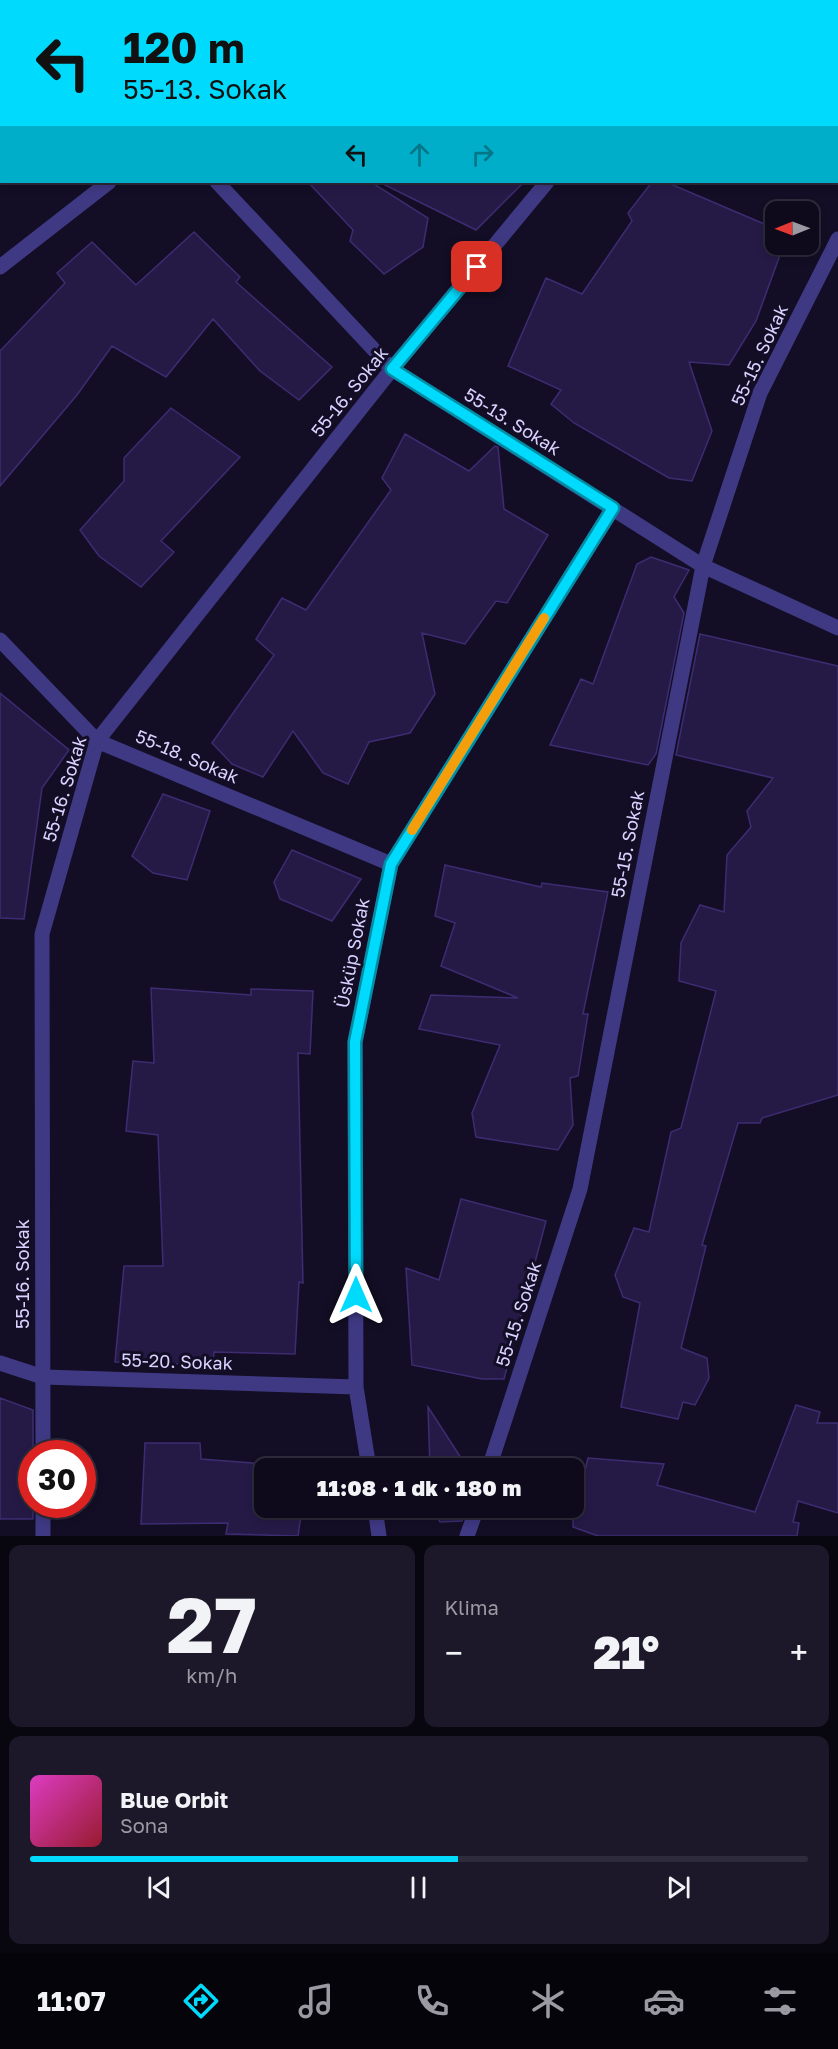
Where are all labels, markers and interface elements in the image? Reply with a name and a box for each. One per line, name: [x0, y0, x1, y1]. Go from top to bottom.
text: 120 m: [123, 22, 245, 72]
icon: left: [24, 24, 102, 102]
text: 55-13. Sokak: [123, 73, 287, 105]
icon: left: [340, 138, 373, 171]
icon: ahead: [403, 138, 436, 171]
icon: right: [466, 138, 499, 171]
north arrow: [765, 201, 819, 255]
map controls: [765, 201, 819, 255]
pin: [451, 241, 502, 292]
icon: arrive: [460, 250, 493, 283]
street label: 55-15. Sokak: [726, 300, 792, 409]
street label: 55-16. Sokak: [306, 342, 392, 441]
street label: 55-13. Sokak: [460, 383, 565, 460]
street label: 55-18. Sokak: [132, 724, 242, 788]
street label: 55-16. Sokak: [37, 733, 91, 844]
street label: 55-15. Sokak: [606, 788, 648, 900]
street label: Üsküp Sokak: [331, 896, 373, 1010]
street label: 55-16. Sokak: [11, 1219, 33, 1329]
street label: 55-15. Sokak: [491, 1258, 545, 1369]
position arrow: [324, 1263, 388, 1327]
street label: 55-20. Sokak: [121, 1348, 233, 1374]
speed limit sign: 30: [18, 1440, 96, 1518]
text: 11:08 · 1 dk · 180 m: [317, 1474, 521, 1501]
text: 27: [167, 1577, 257, 1670]
text: Klima: [445, 1595, 499, 1619]
text: 21°: [593, 1625, 659, 1679]
text: −: [445, 1633, 463, 1672]
text: +: [790, 1633, 808, 1672]
text: km/h: [186, 1663, 237, 1687]
text: Blue Orbit: [120, 1786, 228, 1813]
text: Sona: [120, 1813, 168, 1837]
icon: previous: [143, 1871, 176, 1904]
icon: pause: [402, 1871, 435, 1904]
icon: next: [662, 1871, 695, 1904]
icon: directions: [180, 1980, 222, 2022]
icon: music: [295, 1980, 337, 2022]
icon: phone: [411, 1980, 453, 2022]
icon: climate: [527, 1980, 569, 2022]
icon: car: [643, 1980, 685, 2022]
icon: filters: [759, 1980, 801, 2022]
text: 11:07: [37, 1985, 106, 2017]

